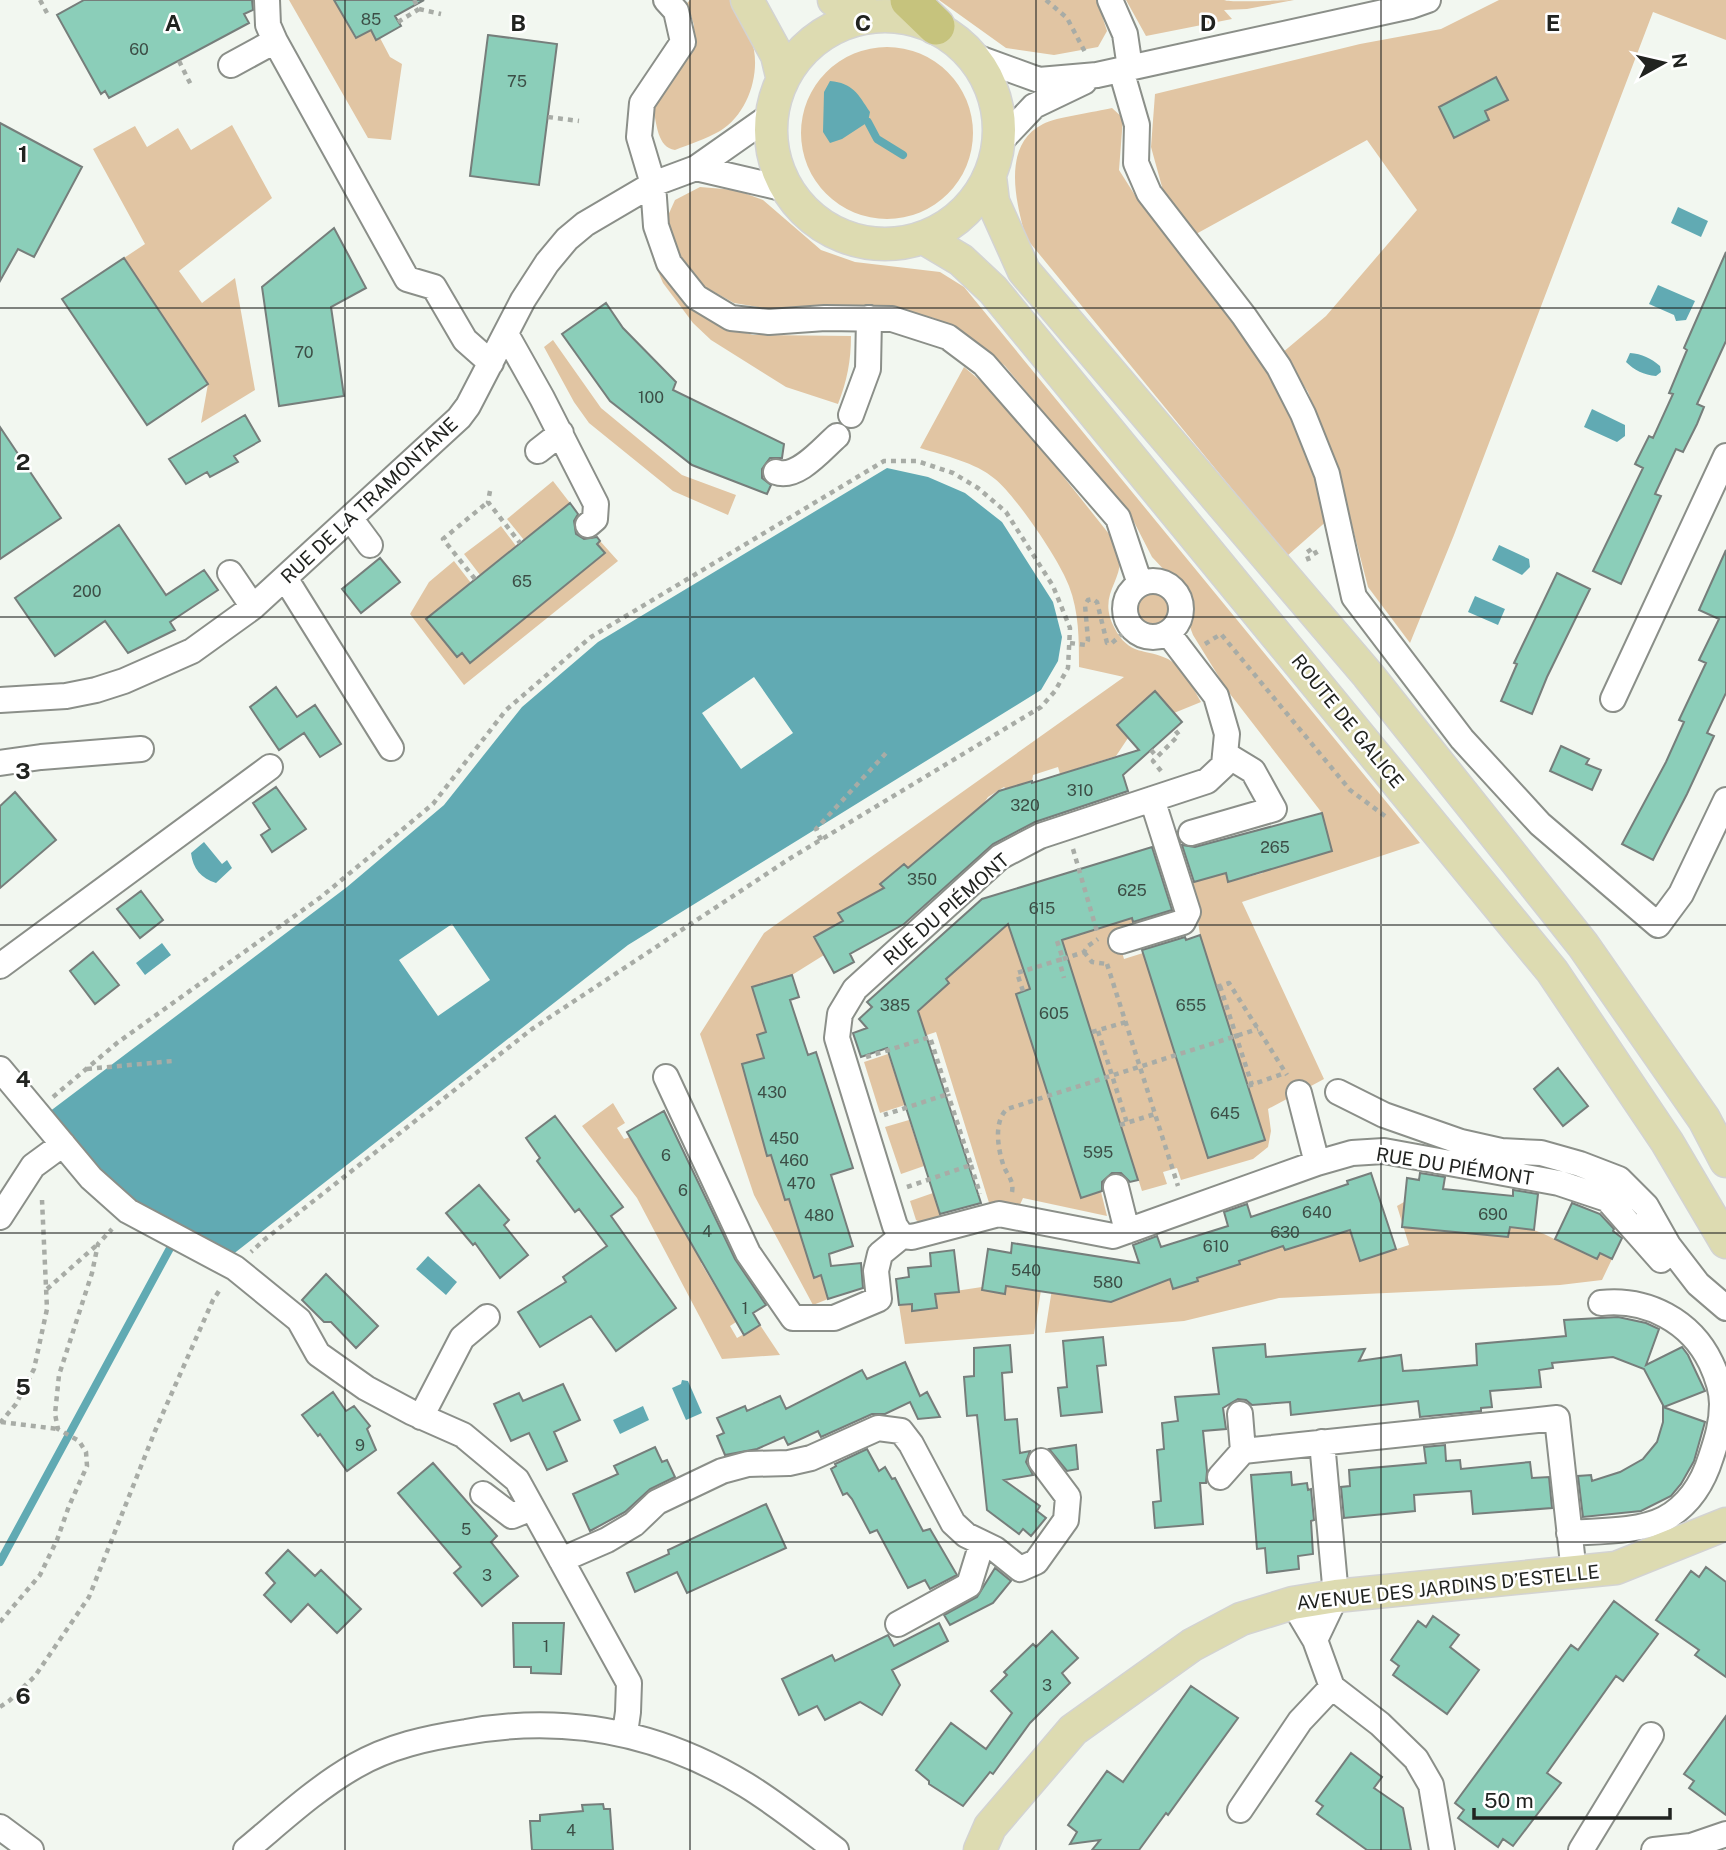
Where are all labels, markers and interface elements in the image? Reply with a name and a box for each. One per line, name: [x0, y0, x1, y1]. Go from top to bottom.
text: A: [165, 9, 182, 36]
text: B: [510, 9, 526, 36]
text: C: [855, 9, 871, 36]
text: D: [1200, 9, 1216, 36]
text: E: [1546, 9, 1560, 36]
house number: 85: [361, 10, 381, 29]
north arrow: [1628, 28, 1698, 98]
house number: 60: [129, 40, 149, 59]
text: N: [1668, 52, 1692, 70]
house number: 75: [507, 72, 527, 91]
text: 1: [18, 140, 28, 167]
house number: 70: [294, 343, 314, 362]
house number: 100: [638, 388, 664, 407]
street label: RUE DE LA TRAMONTANE: [276, 412, 462, 588]
text: 2: [16, 448, 30, 475]
house number: 65: [512, 572, 532, 591]
house number: 200: [72, 582, 102, 601]
street label: ROUTE DE GALICE: [1287, 650, 1409, 792]
text: 3: [15, 757, 31, 784]
house number: 310: [1067, 781, 1093, 800]
house number: 320: [1010, 796, 1040, 815]
house number: 265: [1260, 838, 1290, 857]
street label: RUE DU PIÉMONT: [879, 849, 1013, 969]
house number: 350: [907, 870, 937, 889]
house number: 625: [1117, 881, 1147, 900]
house number: 615: [1029, 899, 1055, 918]
house number: 385: [880, 996, 910, 1015]
house number: 655: [1176, 996, 1206, 1015]
house number: 605: [1039, 1004, 1069, 1023]
text: 4: [15, 1065, 31, 1092]
house number: 430: [757, 1083, 787, 1102]
house number: 645: [1210, 1104, 1240, 1123]
house number: 450: [769, 1129, 799, 1148]
house number: 595: [1083, 1143, 1113, 1162]
street label: RUE DU PIÉMONT: [1375, 1143, 1535, 1189]
house number: 6: [661, 1146, 671, 1165]
house number: 460: [779, 1151, 809, 1170]
house number: 470: [786, 1174, 816, 1193]
house number: 6: [678, 1181, 688, 1200]
house number: 640: [1302, 1203, 1332, 1222]
house number: 690: [1478, 1205, 1508, 1224]
house number: 480: [804, 1206, 834, 1225]
house number: 4: [702, 1222, 712, 1241]
house number: 630: [1270, 1223, 1300, 1242]
house number: 610: [1203, 1237, 1229, 1256]
house number: 540: [1011, 1261, 1041, 1280]
house number: 580: [1093, 1273, 1123, 1292]
house number: 1: [742, 1299, 748, 1318]
text: 5: [15, 1373, 31, 1400]
house number: 9: [355, 1436, 365, 1455]
house number: 5: [461, 1520, 471, 1539]
street label: AVENUE DES JARDINS D’ESTELLE: [1295, 1560, 1601, 1614]
house number: 3: [482, 1566, 492, 1585]
house number: 1: [543, 1637, 549, 1656]
house number: 3: [1042, 1676, 1052, 1695]
text: 6: [15, 1682, 31, 1709]
scale bar: [1474, 1776, 1670, 1820]
text: 50 m: [1484, 1788, 1534, 1813]
house number: 4: [566, 1821, 576, 1840]

